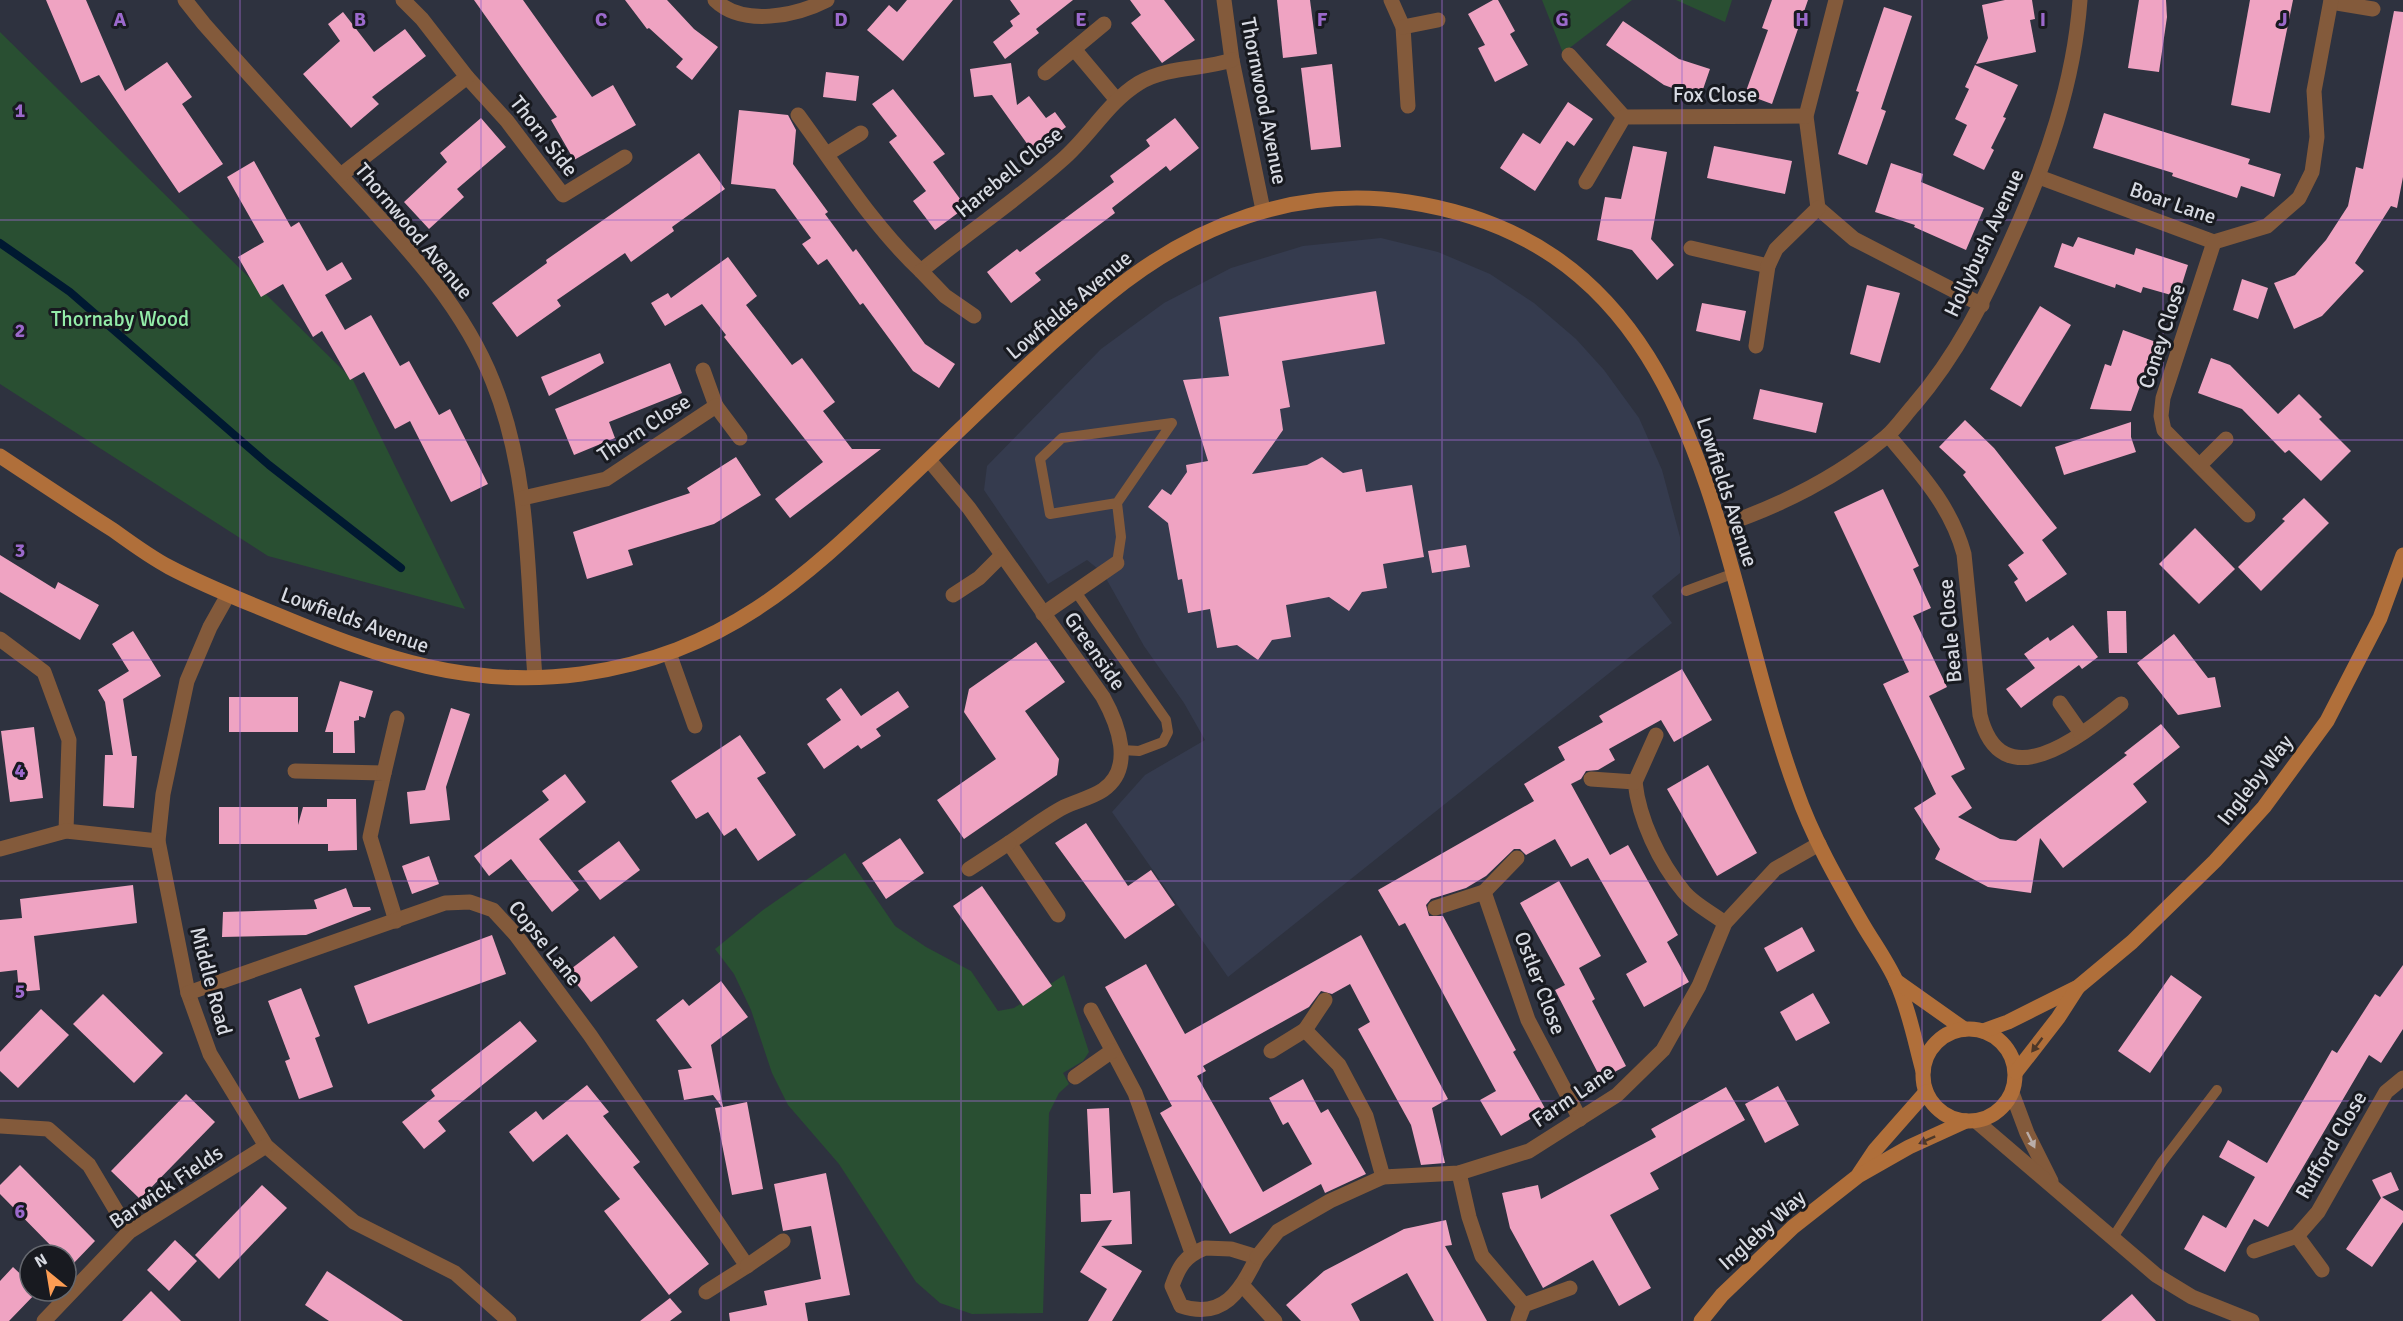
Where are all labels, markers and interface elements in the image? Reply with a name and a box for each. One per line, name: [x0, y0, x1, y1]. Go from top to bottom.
text: A: [114, 7, 127, 32]
text: B: [354, 7, 366, 32]
text: C: [595, 7, 607, 32]
text: D: [834, 7, 848, 32]
text: E: [1075, 7, 1087, 32]
text: F: [1317, 7, 1328, 32]
text: G: [1555, 7, 1569, 32]
text: H: [1795, 7, 1809, 32]
text: I: [2040, 7, 2046, 32]
text: J: [2278, 7, 2288, 32]
street label: Thornwood Avenue: [1235, 15, 1293, 187]
street label: Fox Close: [1673, 82, 1757, 108]
street label: Thorn Side: [504, 90, 584, 182]
text: 1: [15, 98, 26, 123]
street label: Harebell Close: [950, 121, 1068, 223]
street label: Thornwood Avenue: [349, 158, 479, 304]
street label: Hollybush Avenue: [1938, 165, 2030, 321]
street label: Boar Lane: [2126, 176, 2220, 230]
street label: Lowfields Avenue: [1001, 245, 1137, 365]
street label: Coney Close: [2133, 280, 2191, 392]
park label: Thornaby Wood: [51, 306, 189, 332]
text: 2: [15, 318, 25, 343]
street label: Thorn Close: [593, 388, 695, 468]
street label: Lowfields Avenue: [1691, 414, 1763, 570]
text: 3: [15, 538, 25, 563]
street label: Beale Close: [1933, 578, 1967, 684]
street label: Lowfields Avenue: [277, 581, 433, 659]
street label: Greenside: [1059, 607, 1131, 695]
street label: Ingleby Way: [2212, 729, 2299, 831]
text: 4: [15, 758, 26, 783]
street label: Copse Lane: [503, 895, 587, 991]
street label: Middle Road: [184, 924, 238, 1038]
street label: Ostler Close: [1508, 928, 1572, 1038]
text: 5: [15, 979, 25, 1004]
one-way arrow: [2031, 1037, 2043, 1053]
street label: Farm Lane: [1527, 1059, 1619, 1133]
street label: Rufford Close: [2290, 1086, 2372, 1204]
one-way arrow: [2026, 1132, 2036, 1149]
one-way arrow: [1918, 1135, 1935, 1144]
street label: Barwick Fields: [104, 1140, 228, 1234]
street label: Ingleby Way: [1713, 1184, 1811, 1276]
text: 6: [15, 1199, 26, 1224]
north arrow: [18, 1243, 78, 1303]
text: N: [31, 1249, 51, 1272]

